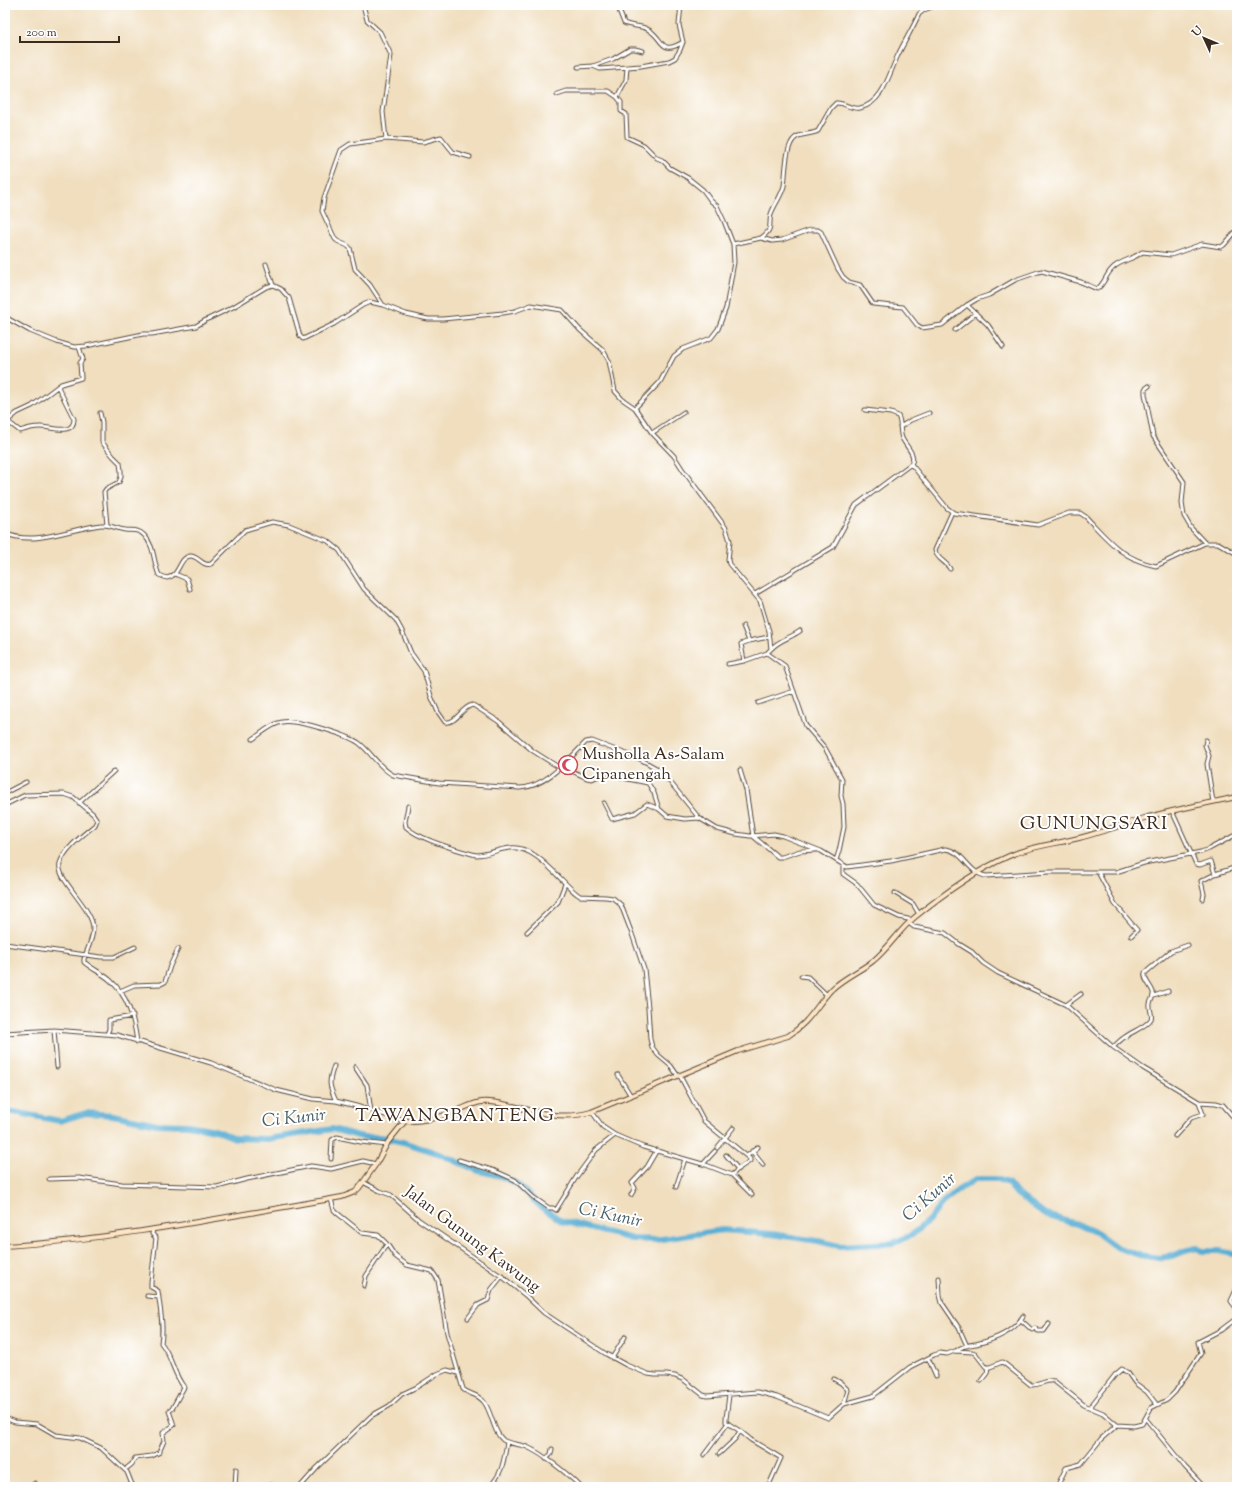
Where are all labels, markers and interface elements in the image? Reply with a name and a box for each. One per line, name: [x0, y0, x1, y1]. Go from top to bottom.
scale bar: [20, 18, 119, 44]
north arrow: [1184, 18, 1224, 58]
text: U: [1188, 23, 1206, 41]
text: 200 m: [26, 24, 57, 42]
place label: Musholla As-Salam Cipanengah: [582, 743, 725, 787]
mosque icon: Musholla As-Salam Cipanengah: [557, 754, 579, 776]
district label: GUNUNGSARI: [1020, 811, 1168, 838]
water label: Ci Kunir: [261, 1103, 328, 1135]
district label: TAWANGBANTENG: [355, 1103, 555, 1130]
water label: Ci Kunir: [897, 1167, 963, 1229]
street label: Jalan Gunung Kawung: [398, 1180, 545, 1299]
water label: Ci Kunir: [576, 1197, 645, 1236]

